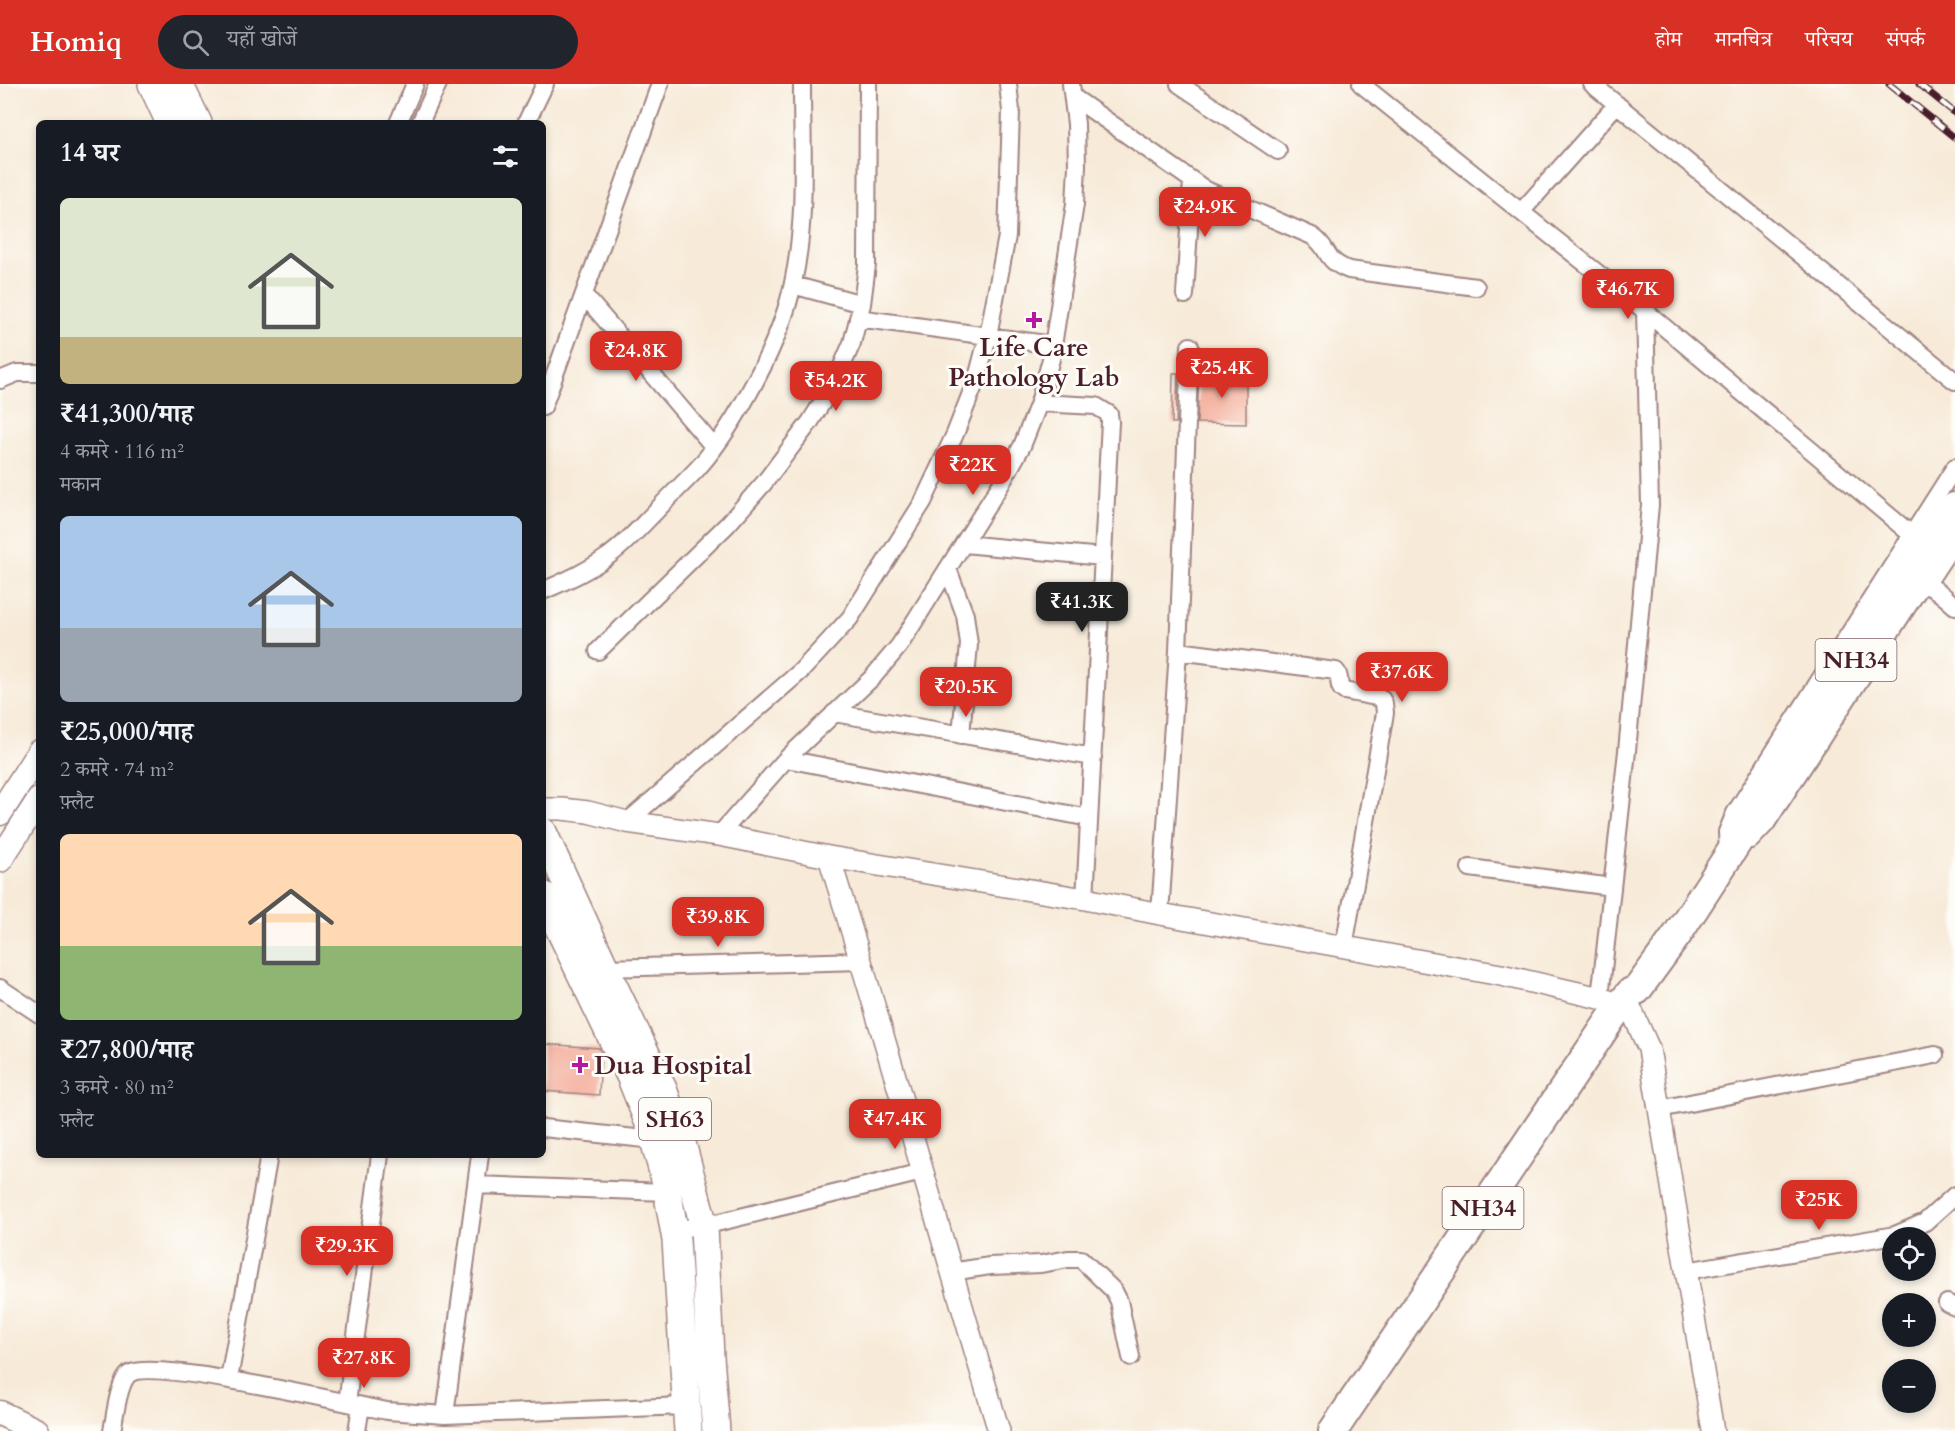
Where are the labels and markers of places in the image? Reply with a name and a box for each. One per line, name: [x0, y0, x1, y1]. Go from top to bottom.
pin: ₹24.9K: [1156, 187, 1254, 238]
pin: ₹46.7K: [1579, 269, 1677, 320]
marker: Life Care Pathology Lab: [1025, 311, 1043, 329]
place label: Life Care Pathology Lab: [948, 330, 1120, 395]
pin: ₹24.8K: [587, 331, 685, 382]
pin: ₹25.4K: [1173, 348, 1271, 399]
pin: ₹54.2K: [787, 361, 885, 412]
pin: ₹22K: [937, 445, 1009, 496]
pin: ₹41.3K: [1033, 582, 1131, 633]
pin: ₹37.6K: [1353, 652, 1451, 703]
pin: ₹20.5K: [917, 667, 1015, 718]
pin: ₹39.8K: [669, 897, 767, 948]
place label: Dua Hospital: [594, 1048, 752, 1083]
marker: Dua Hospital: [571, 1056, 589, 1074]
pin: ₹47.4K: [846, 1099, 944, 1150]
pin: ₹25K: [1783, 1180, 1855, 1231]
pin: ₹29.3K: [298, 1226, 396, 1277]
pin: ₹27.8K: [315, 1338, 413, 1389]

